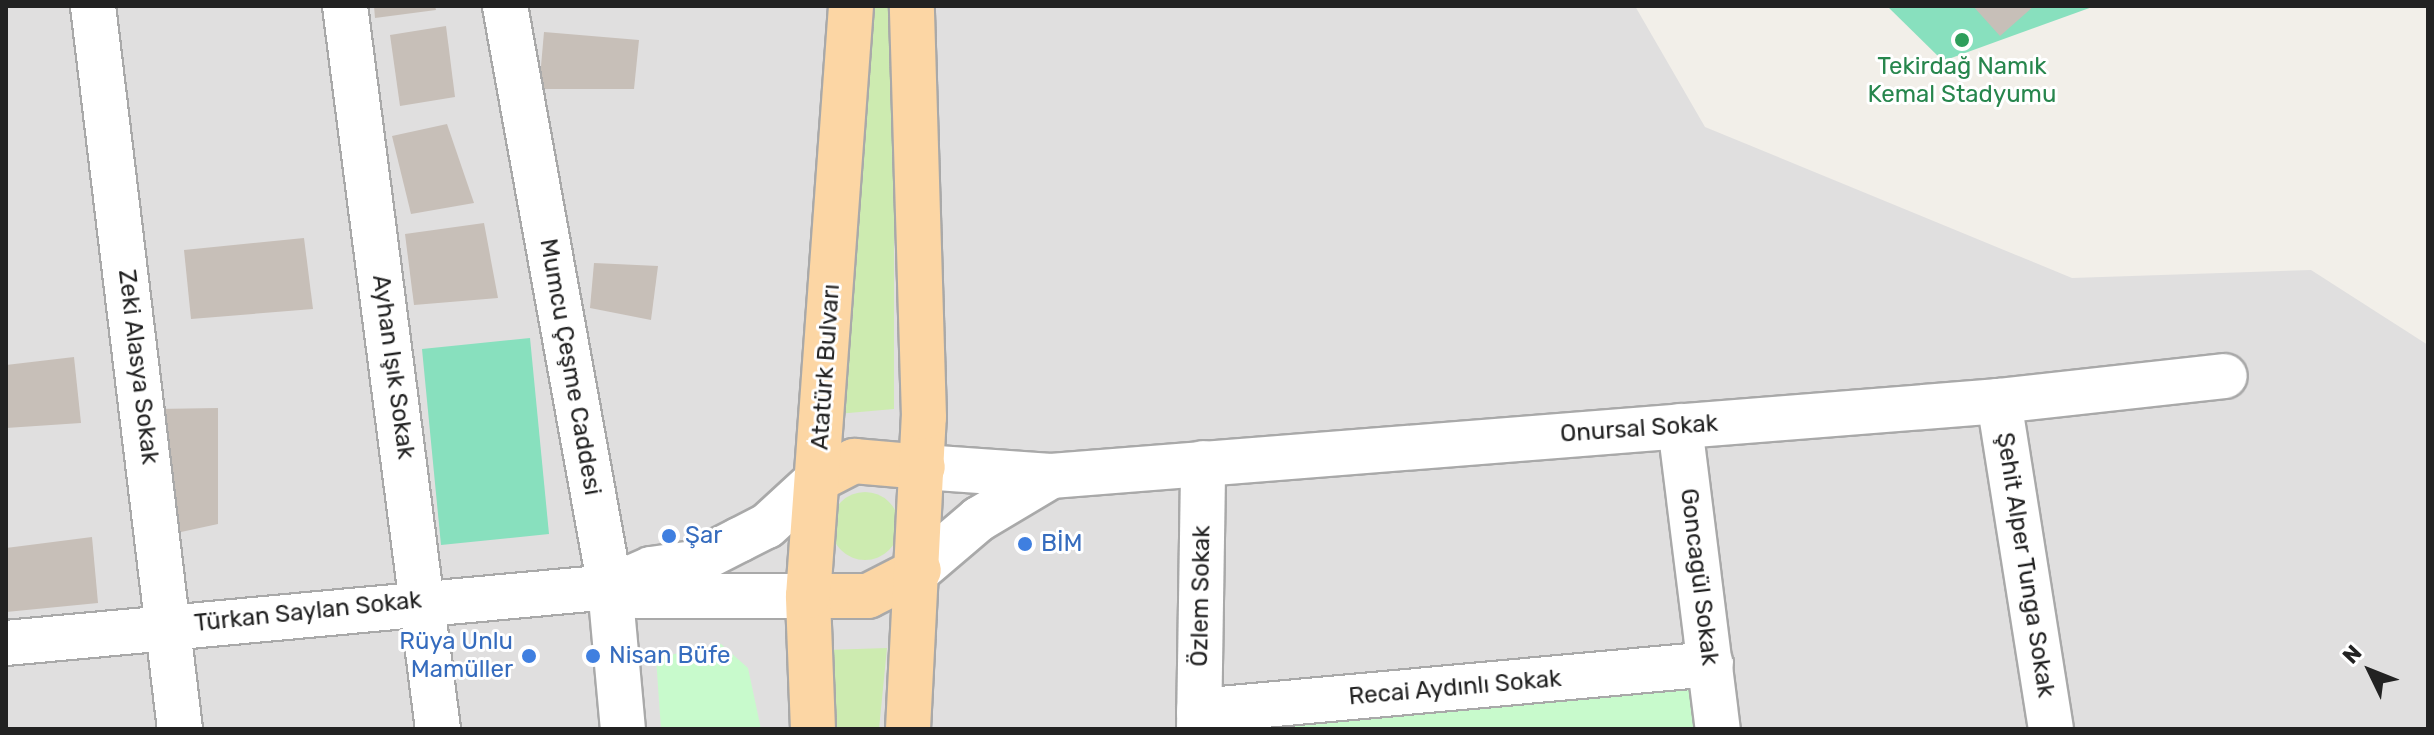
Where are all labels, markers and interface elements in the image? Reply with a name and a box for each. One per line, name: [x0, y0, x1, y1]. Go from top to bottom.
marker: Tekirdağ Namık Kemal Stadyumu: [1953, 31, 1971, 49]
place label: Tekirdağ Namık Kemal Stadyumu: [1868, 53, 2056, 109]
street label: Mumcu Çeşme Caddesi: [533, 236, 607, 498]
street label: Zeki Alasya Sokak: [112, 268, 164, 466]
street label: Ayhan Işık Sokak: [366, 273, 420, 461]
street label: Atatürk Bulvarı: [806, 283, 846, 451]
street label: Onursal Sokak: [1559, 409, 1719, 449]
street label: Şehit Alper Tunga Sokak: [1990, 430, 2060, 700]
street label: Goncagül Sokak: [1674, 487, 1724, 667]
place label: Şar: [685, 522, 722, 550]
street label: Özlem Sokak: [1185, 525, 1217, 667]
marker: Şar: [660, 527, 678, 545]
place label: BİM: [1041, 530, 1083, 558]
marker: BİM: [1016, 535, 1034, 553]
street label: Türkan Saylan Sokak: [193, 586, 423, 638]
place label: Rüya Unlu Mamüller: [399, 628, 513, 684]
north arrow: [2330, 631, 2410, 711]
text: N: [2337, 639, 2367, 669]
place label: Nisan Büfe: [609, 642, 730, 670]
marker: Rüya Unlu Mamüller: [520, 647, 538, 665]
marker: Nisan Büfe: [584, 647, 602, 665]
street label: Recai Aydınlı Sokak: [1347, 664, 1563, 712]

